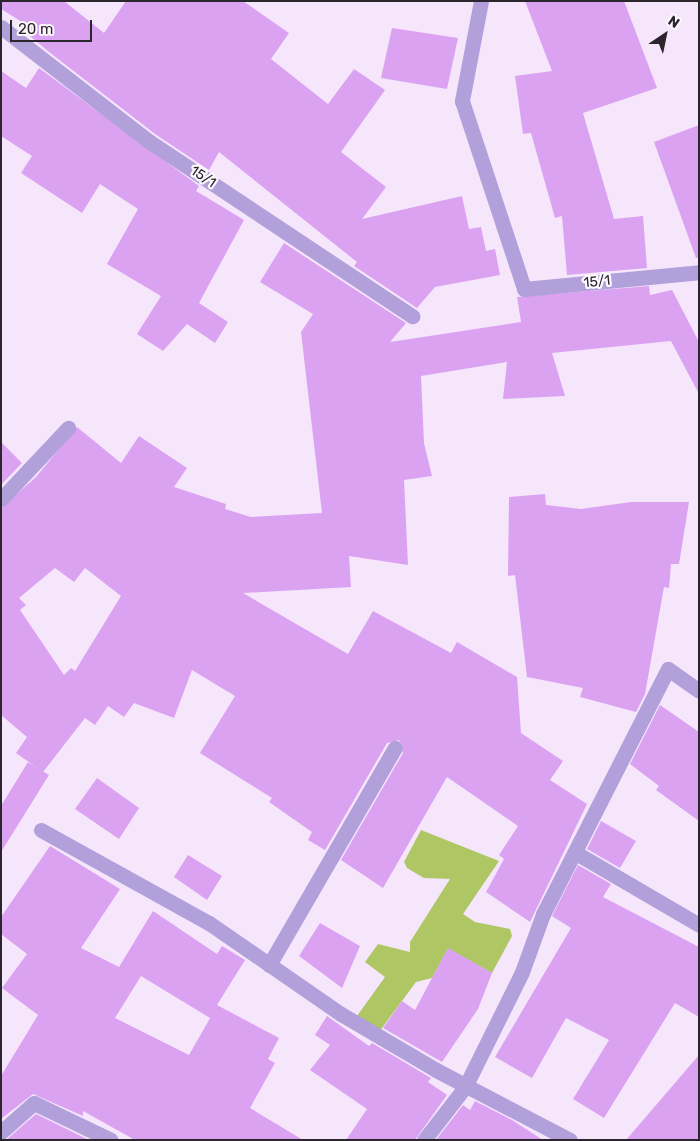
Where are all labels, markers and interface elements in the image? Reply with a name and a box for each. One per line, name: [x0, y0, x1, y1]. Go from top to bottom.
scale bar: [12, 10, 95, 42]
north arrow: [640, 10, 690, 60]
text: N: [665, 12, 683, 32]
text: 20 m: [18, 20, 53, 38]
street label: 15/1: [187, 163, 219, 191]
street label: 15/1: [583, 272, 611, 292]

